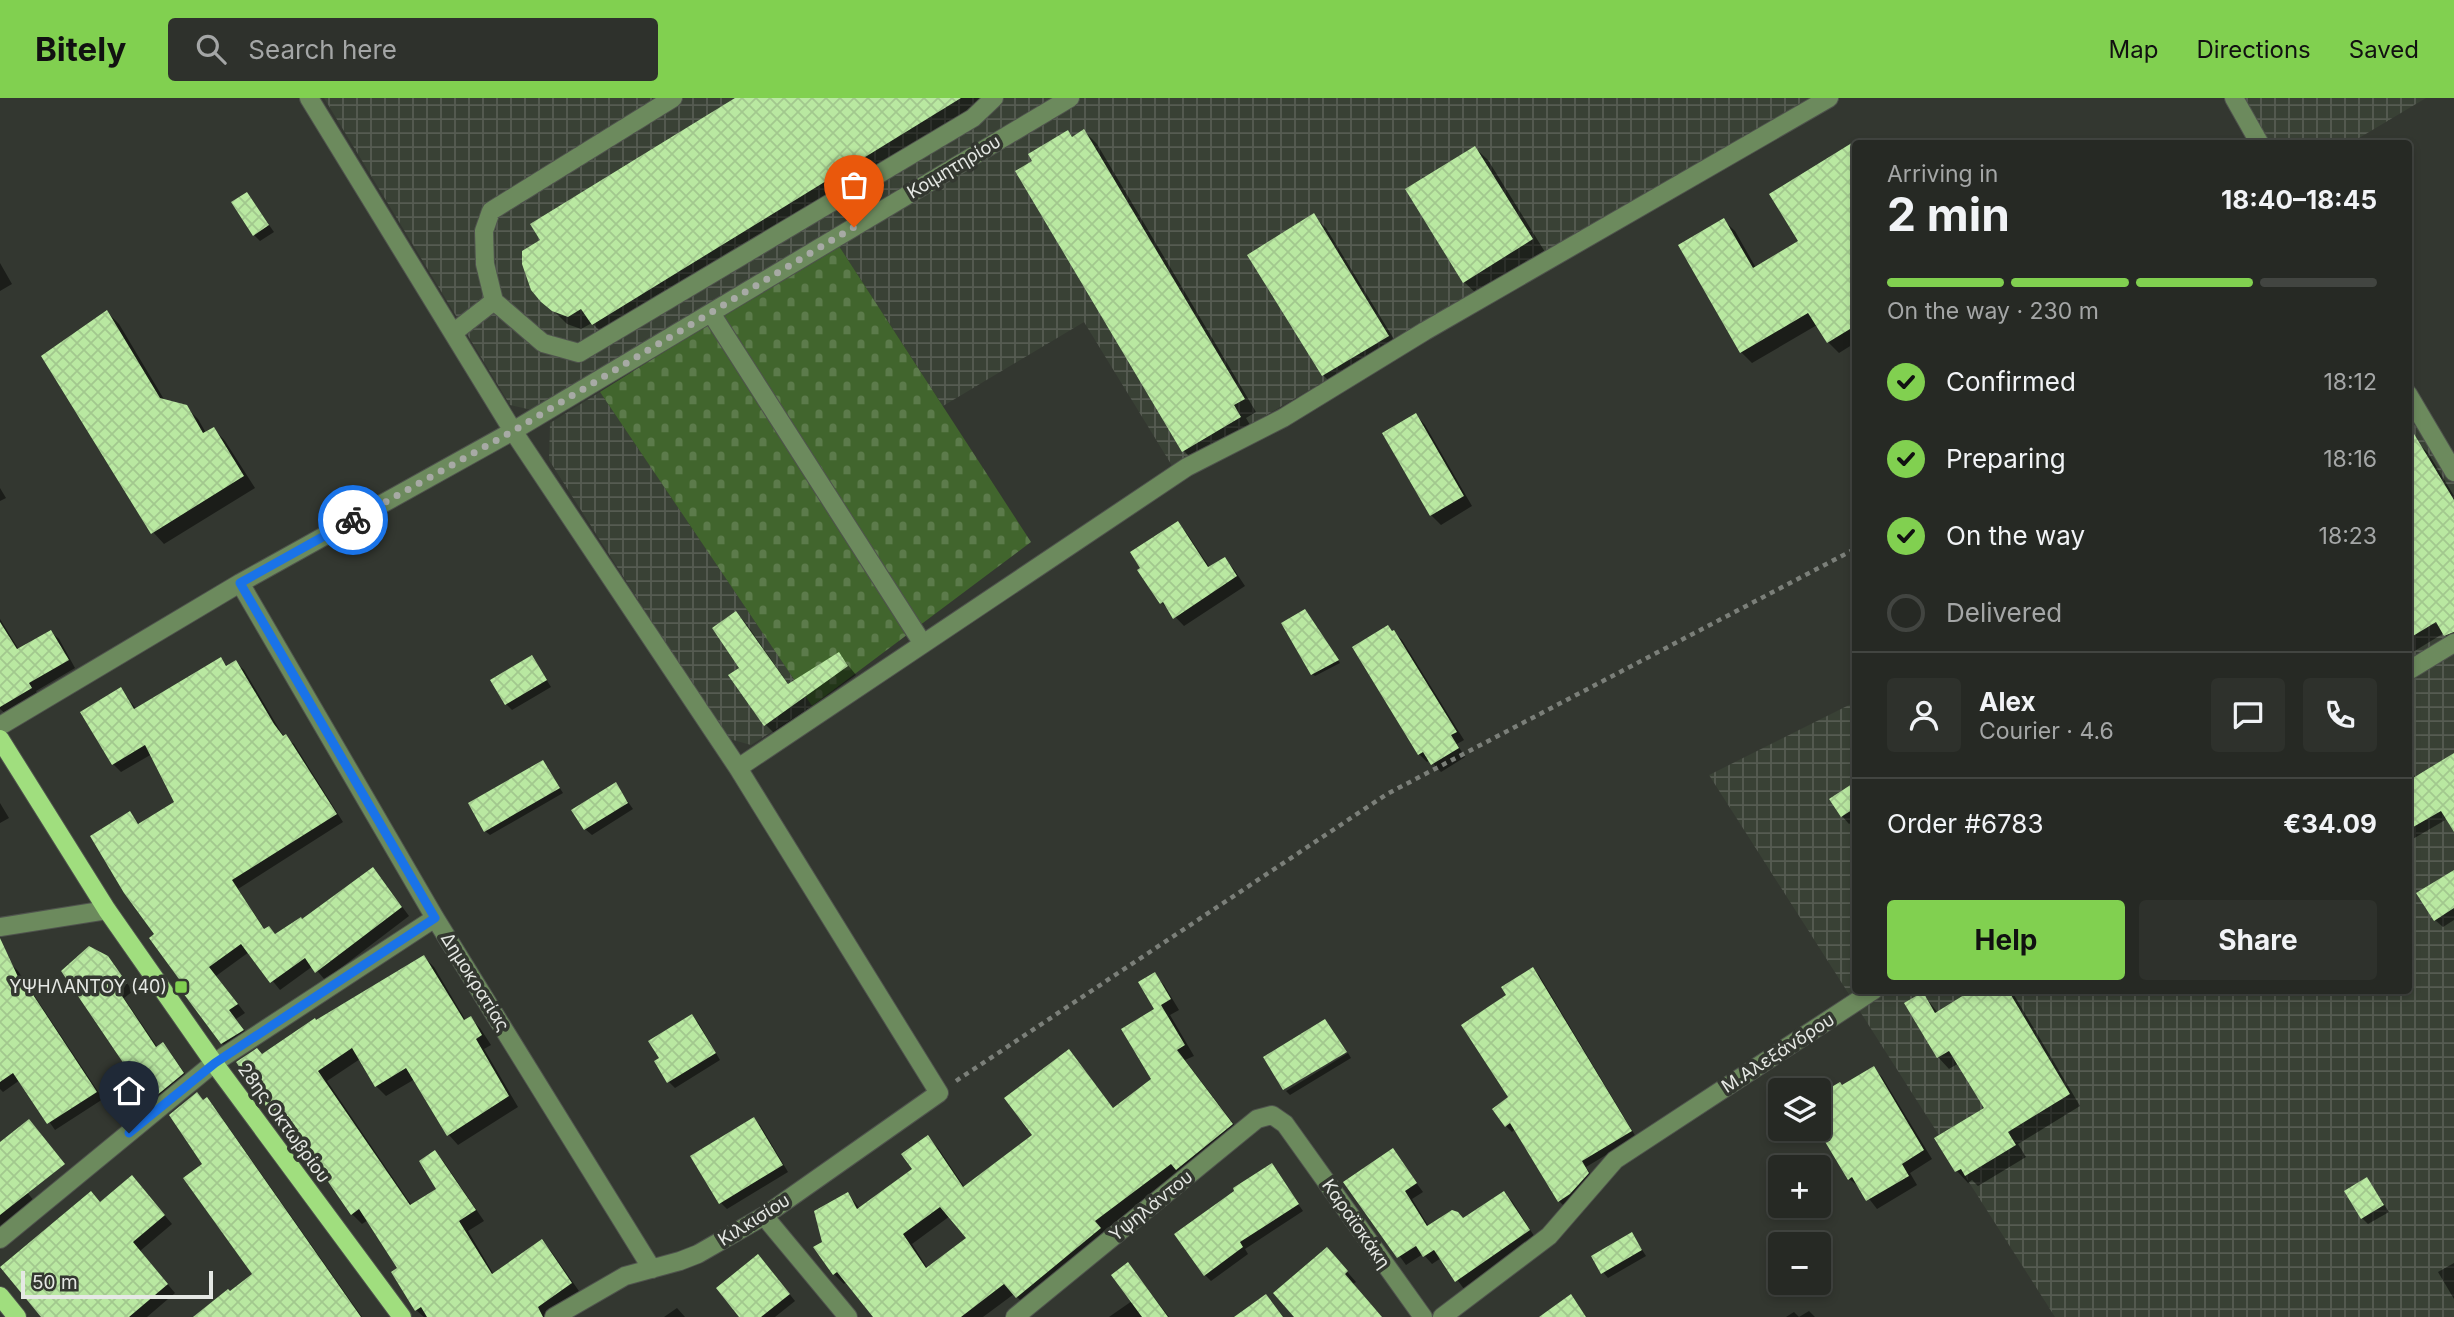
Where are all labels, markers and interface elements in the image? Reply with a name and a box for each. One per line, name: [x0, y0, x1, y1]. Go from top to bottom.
search box: [168, 18, 658, 81]
text: Bitely: [35, 29, 126, 69]
icon: search: [192, 30, 230, 68]
text: Search here: [248, 34, 397, 65]
text: Map: [2109, 35, 2158, 64]
text: Directions: [2196, 35, 2311, 64]
text: Saved: [2349, 35, 2419, 64]
street label: Κοιμητηρίου: [903, 131, 1004, 203]
pin: [824, 155, 884, 227]
text: Arriving in: [1887, 160, 1998, 188]
icon: bag: [835, 166, 873, 204]
text: 18:40–18:45: [2221, 184, 2377, 215]
text: 2 min: [1887, 186, 2010, 242]
text: On the way · 230 m: [1887, 297, 2099, 325]
icon: check: [1887, 363, 1925, 401]
text: Confirmed: [1946, 366, 2076, 397]
text: 18:12: [2323, 368, 2377, 396]
icon: check: [1887, 440, 1925, 478]
text: Preparing: [1946, 443, 2066, 474]
text: 18:16: [2323, 445, 2377, 473]
courier: [318, 485, 388, 555]
icon: bike: [334, 501, 372, 539]
icon: check: [1887, 517, 1925, 555]
text: On the way: [1946, 520, 2085, 551]
text: 18:23: [2319, 522, 2377, 550]
text: Delivered: [1946, 597, 2062, 628]
button: person: [1887, 678, 1961, 752]
button: chat: [2211, 678, 2285, 752]
button: phone: [2303, 678, 2377, 752]
text: Alex: [1979, 686, 2036, 717]
text: Courier · 4.6: [1979, 717, 2114, 745]
text: Order #6783: [1887, 808, 2044, 839]
text: €34.09: [2283, 808, 2377, 839]
button: Help: [1887, 900, 2125, 980]
button: Share: [2139, 900, 2377, 980]
street label: Δημοκρατίας: [437, 929, 514, 1035]
place label: ΥΨΗΛΑΝΤΟΥ (40): [9, 976, 167, 997]
marker: ΥΨΗΛΑΝΤΟΥ (40): [173, 979, 189, 995]
street label: Μ.Αλεξάνδρου: [1717, 1008, 1838, 1097]
street label: 28ης Οκτωβρίου: [234, 1059, 335, 1186]
pin: [99, 1061, 159, 1133]
icon: home: [110, 1072, 148, 1110]
map controls: [1768, 1078, 1831, 1295]
button: layers: [1768, 1078, 1831, 1141]
button: +: [1768, 1155, 1831, 1218]
street label: Υψηλάντου: [1105, 1166, 1196, 1245]
street label: Καραϊσκάκη: [1318, 1175, 1395, 1272]
street label: Κιλκισίου: [714, 1189, 793, 1250]
button: −: [1768, 1232, 1831, 1295]
scale bar: [21, 1268, 214, 1300]
text: 50 m: [32, 1271, 78, 1294]

